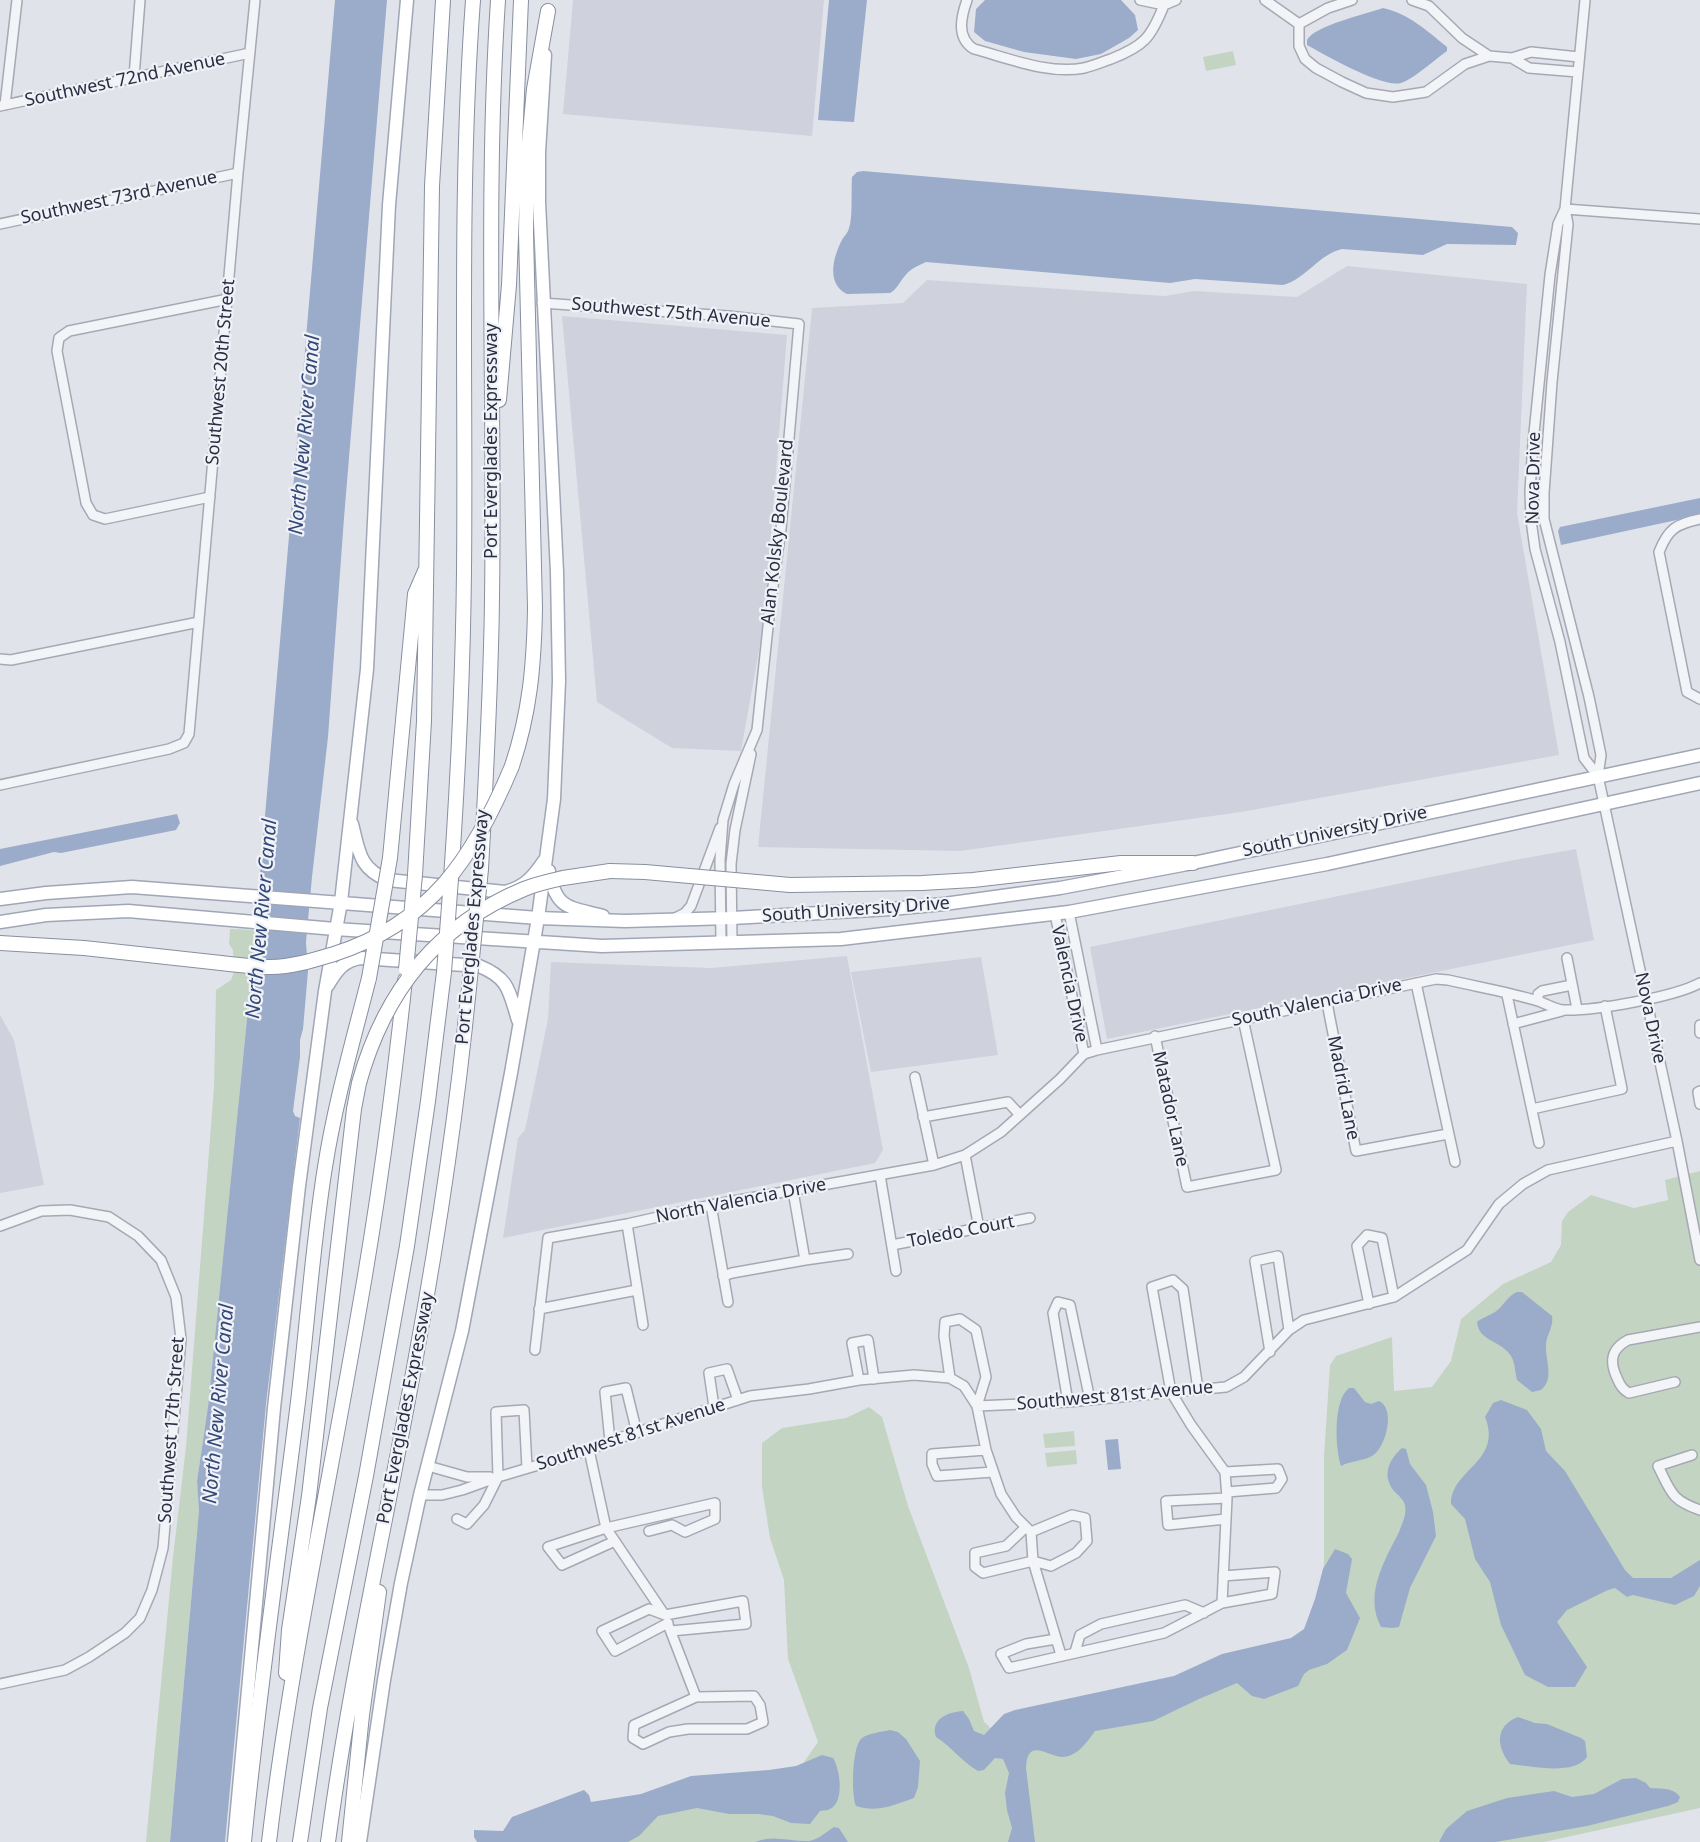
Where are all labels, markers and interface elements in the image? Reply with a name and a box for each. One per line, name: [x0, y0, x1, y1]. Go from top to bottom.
street label: Southwest 72nd Avenue: [23, 48, 227, 112]
street label: Southwest 73rd Avenue: [19, 167, 219, 229]
street label: Southwest 20th Street: [202, 278, 240, 466]
street label: Southwest 75th Avenue: [571, 294, 771, 332]
street label: Port Everglades Expressway: [481, 323, 503, 559]
water label: North New River Canal: [284, 334, 326, 536]
street label: Nova Drive: [1522, 431, 1546, 525]
street label: Alan Kolsky Boulevard: [758, 438, 798, 626]
street label: South University Drive: [1241, 802, 1429, 862]
street label: Port Everglades Expressway: [452, 809, 494, 1045]
water label: North New River Canal: [241, 818, 283, 1020]
street label: South University Drive: [761, 893, 951, 927]
street label: Valencia Drive: [1046, 924, 1092, 1044]
street label: Nova Drive: [1630, 970, 1670, 1066]
street label: South Valencia Drive: [1230, 974, 1404, 1032]
street label: Madrid Lane: [1322, 1034, 1364, 1142]
street label: Matador Lane: [1147, 1049, 1193, 1169]
street label: North Valencia Drive: [654, 1174, 828, 1228]
street label: Toledo Court: [906, 1211, 1016, 1253]
street label: Port Everglades Expressway: [373, 1290, 439, 1526]
water label: North New River Canal: [198, 1303, 240, 1505]
street label: Southwest 17th Street: [155, 1336, 189, 1524]
street label: Southwest 81st Avenue: [1016, 1377, 1214, 1415]
street label: Southwest 81st Avenue: [534, 1394, 728, 1476]

